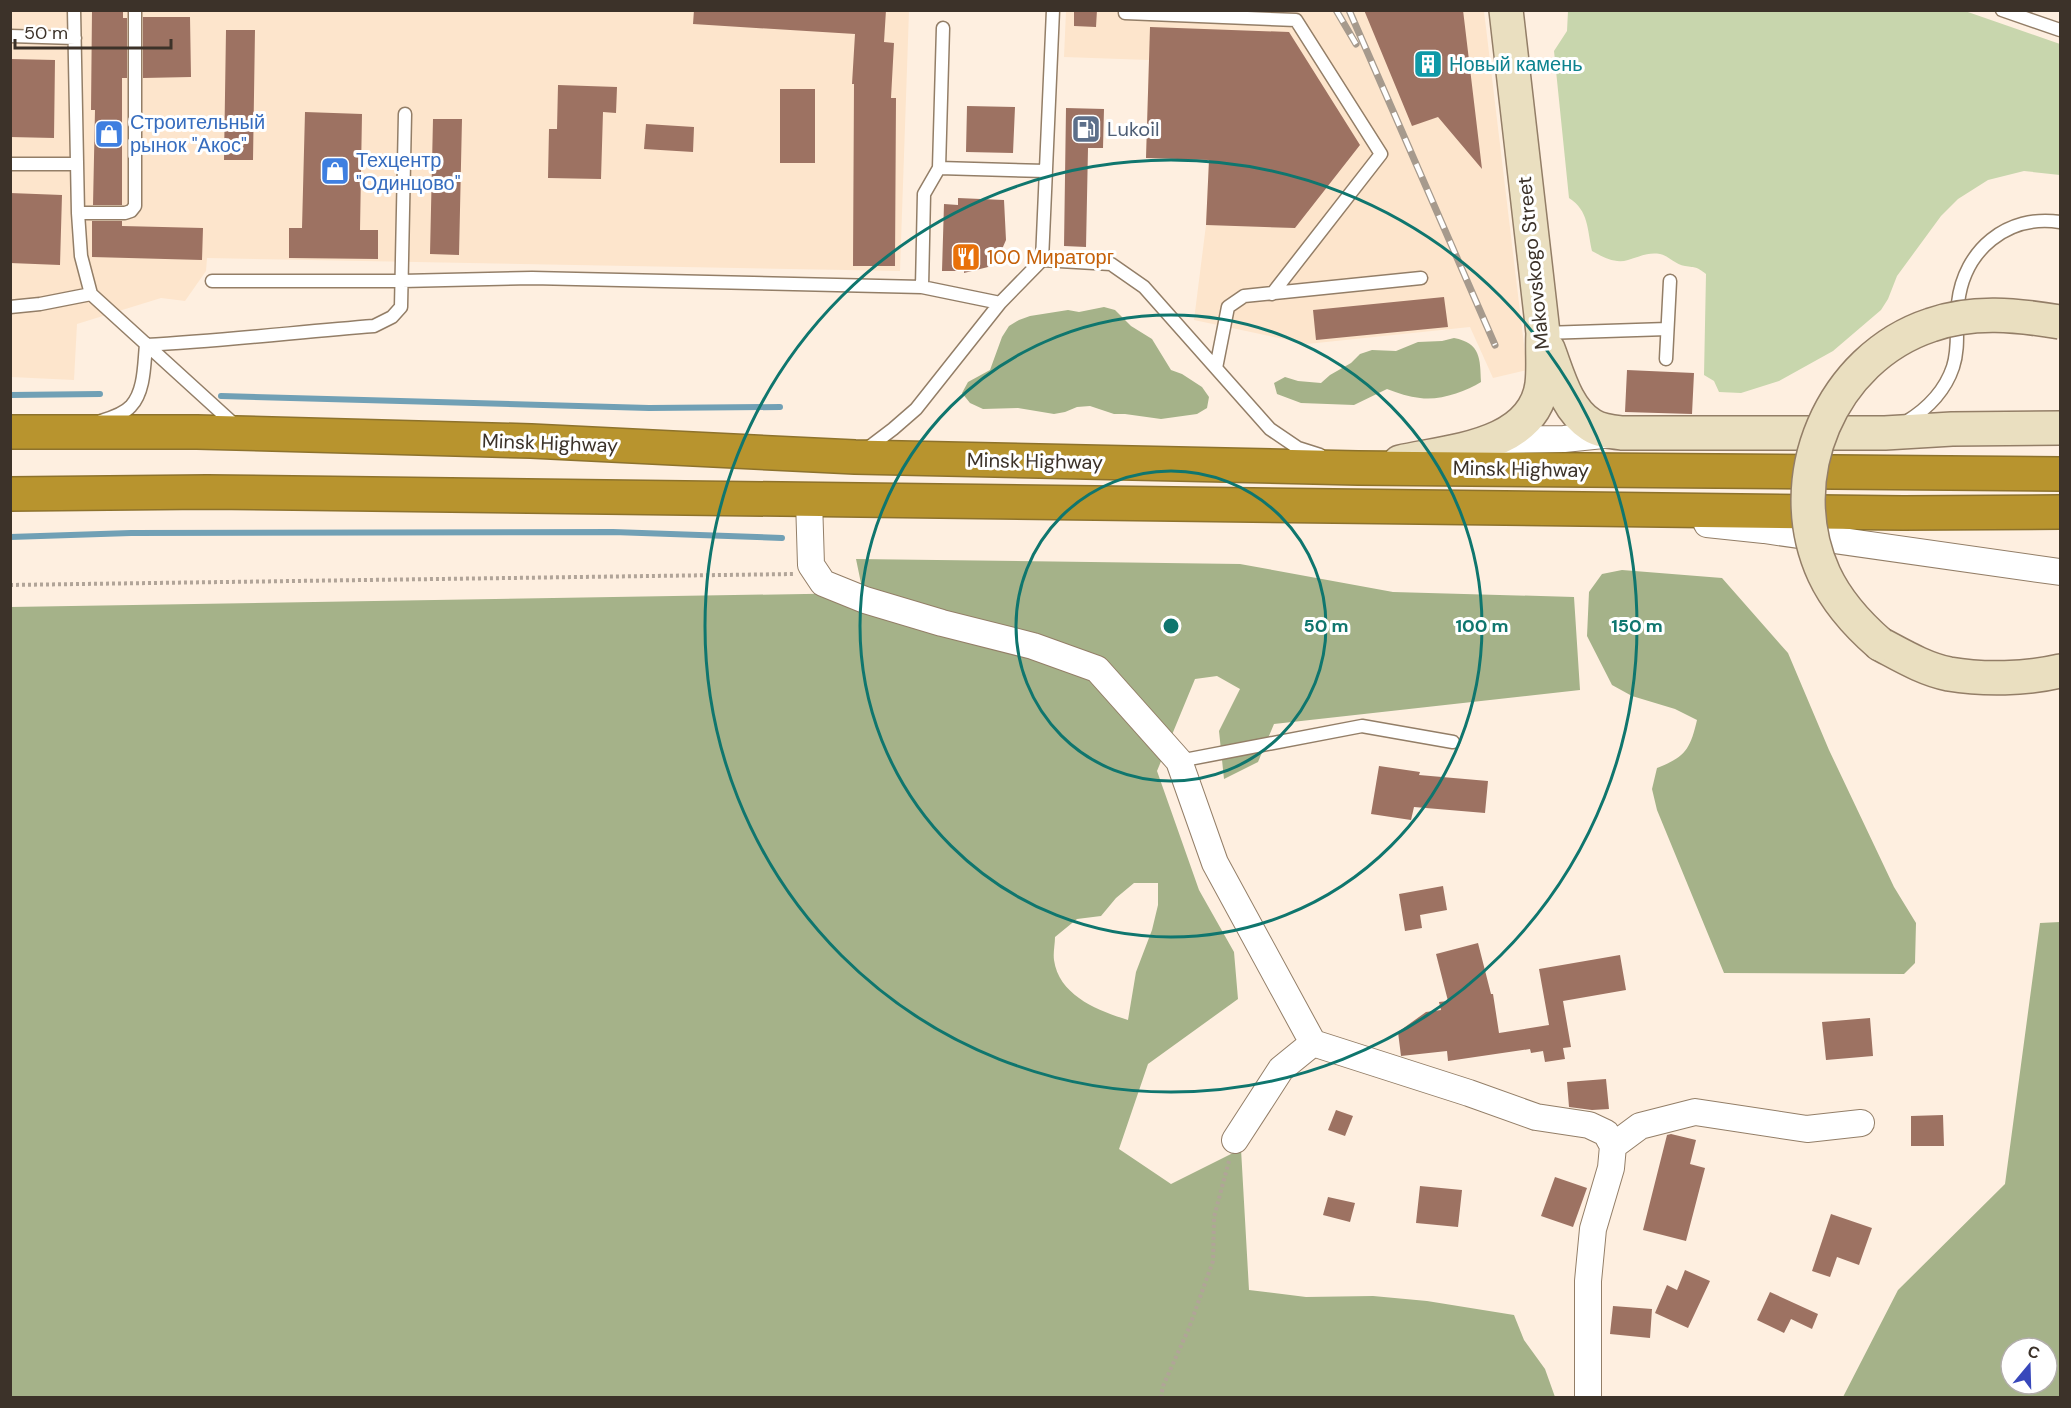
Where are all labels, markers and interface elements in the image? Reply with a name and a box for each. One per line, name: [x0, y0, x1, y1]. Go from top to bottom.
scale bar: [15, 12, 171, 50]
text: 50 m: [24, 21, 68, 45]
building icon: Новый камень: [1412, 48, 1444, 80]
place label: Новый камень: [1449, 51, 1583, 77]
place label: Строительный рынок "Акос": [130, 109, 265, 158]
fuel station icon: Lukoil: [1070, 113, 1102, 145]
place label: Lukoil: [1107, 116, 1159, 142]
shop icon: Строительный рынок "Акос": [93, 118, 125, 150]
place label: Техцентр "Одинцово": [356, 147, 461, 196]
shop icon: Техцентр "Одинцово": [319, 155, 351, 187]
street label: Makovskogo Street: [1511, 175, 1555, 351]
restaurant icon: 100 Мираторг: [950, 241, 982, 273]
place label: 100 Мираторг: [987, 244, 1114, 270]
street label: Minsk Highway: [481, 428, 619, 458]
street label: Minsk Highway: [967, 447, 1103, 475]
street label: Minsk Highway: [1453, 455, 1589, 483]
text: 50 m: [1303, 614, 1349, 638]
text: 100 m: [1455, 614, 1509, 638]
text: 150 m: [1611, 614, 1663, 638]
centre of rings: [1161, 616, 1181, 636]
north arrow: [1999, 1336, 2059, 1396]
text: С: [2025, 1340, 2043, 1364]

